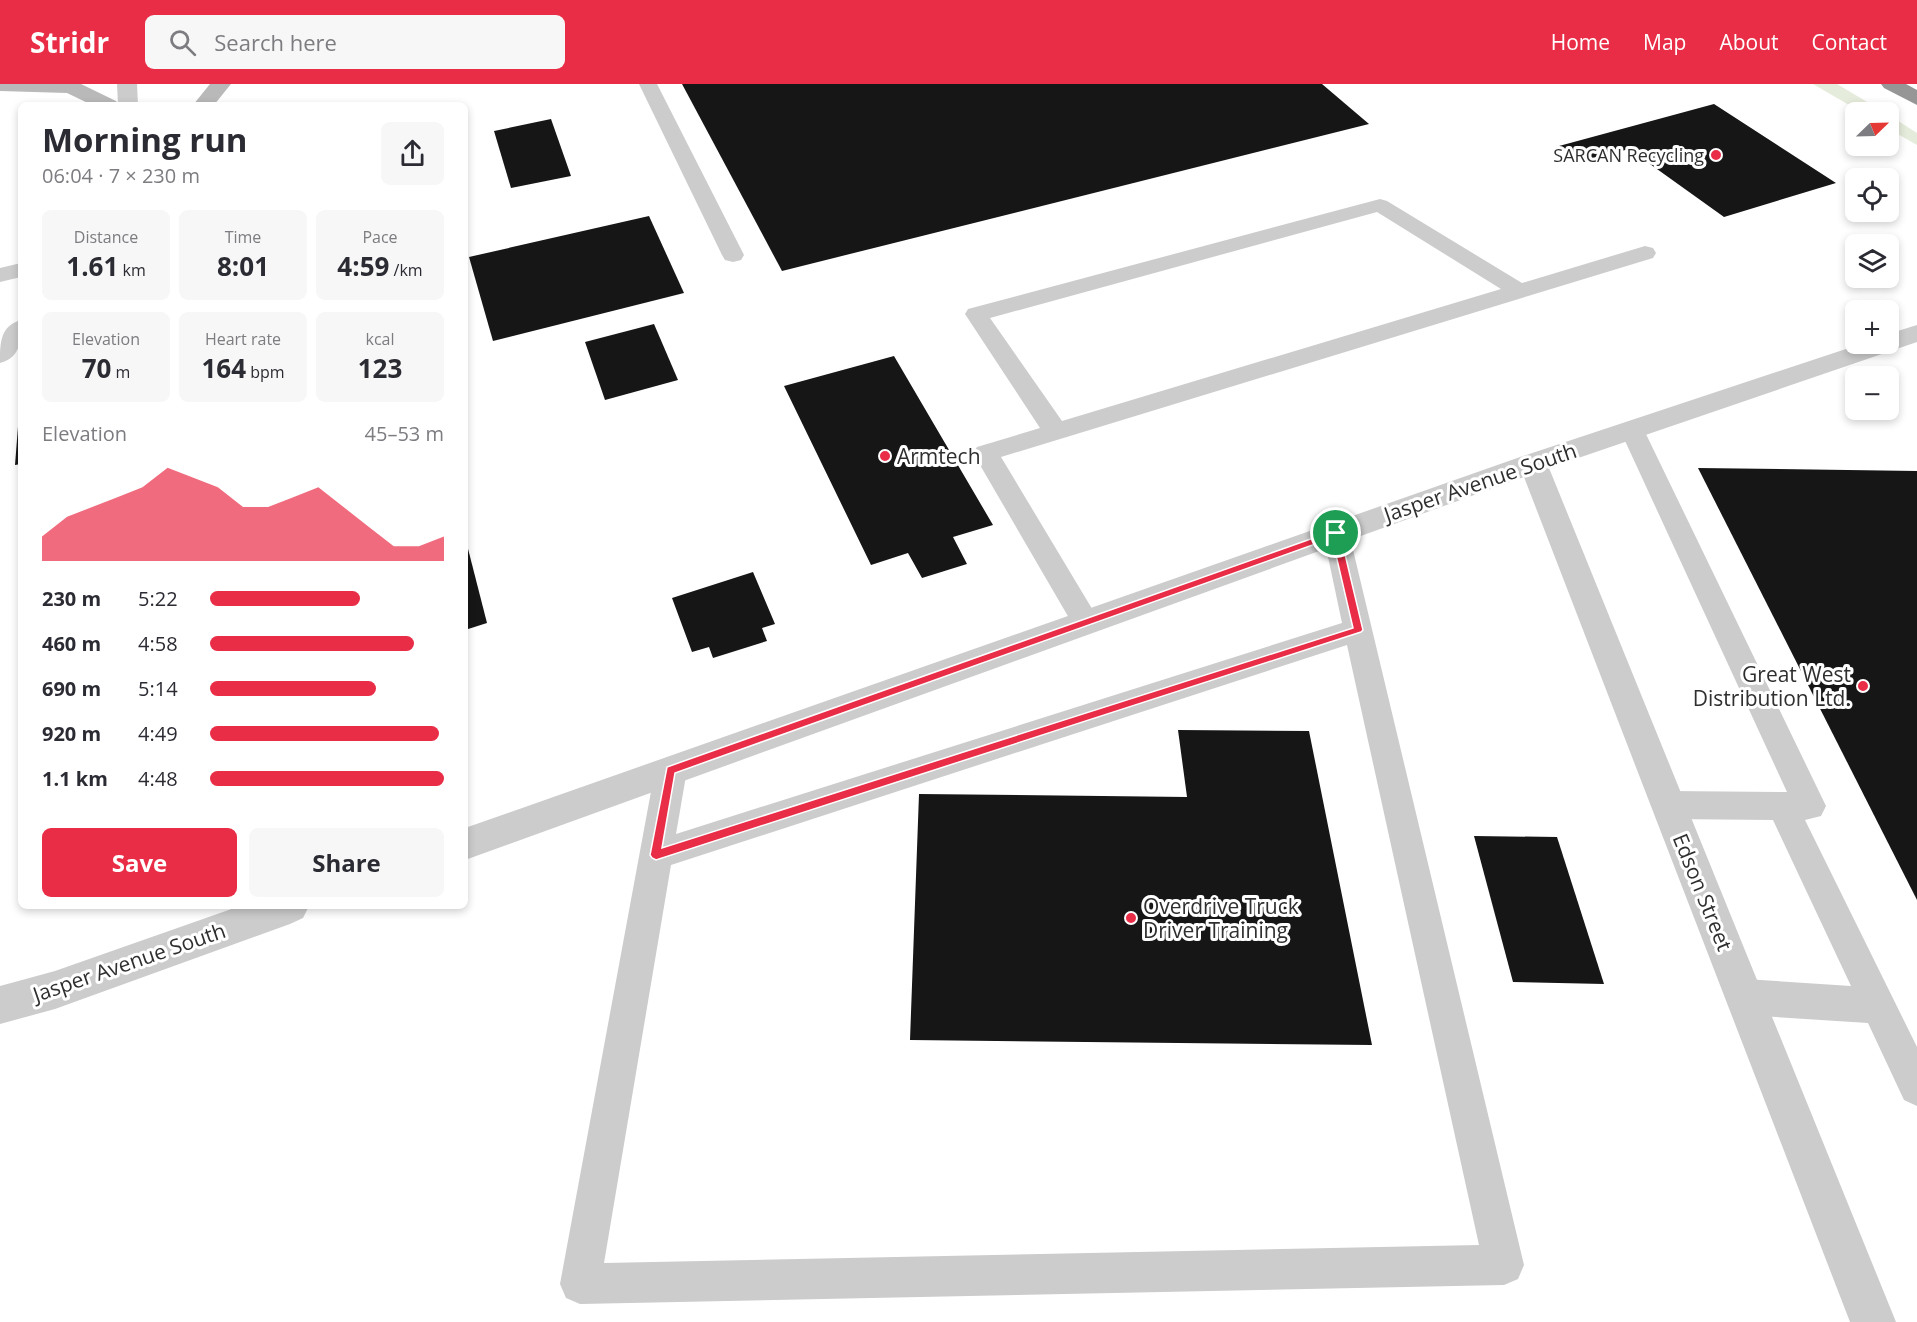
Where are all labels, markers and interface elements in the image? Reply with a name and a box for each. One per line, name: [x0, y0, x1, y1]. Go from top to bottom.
search box: [145, 15, 565, 69]
text: Stridr: [30, 23, 109, 61]
icon: search: [166, 26, 199, 59]
text: Search here: [214, 27, 337, 57]
text: Home: [1551, 28, 1610, 56]
text: Map: [1643, 28, 1686, 56]
text: About: [1719, 28, 1779, 56]
text: Contact: [1812, 28, 1887, 56]
north arrow: [1845, 102, 1899, 156]
map controls: [1845, 102, 1899, 420]
text: Morning run: [42, 117, 248, 162]
button: share: [381, 122, 444, 185]
place label: SARCAN Recycling: [1553, 143, 1704, 167]
marker: SARCAN Recycling: [1709, 148, 1723, 162]
text: 06:04 · 7 × 230 m: [42, 162, 200, 189]
button: locate: [1845, 168, 1899, 222]
text: Distance: [74, 226, 138, 248]
text: Time: [225, 226, 261, 248]
text: Pace: [362, 226, 398, 248]
button: layers: [1845, 234, 1899, 288]
text: 1.61: [66, 248, 118, 284]
text: 8:01: [217, 248, 269, 284]
text: 4:59: [337, 248, 389, 284]
text: km: [118, 259, 146, 281]
text: /km: [389, 259, 423, 281]
button: +: [1845, 300, 1899, 354]
text: Elevation: [72, 328, 140, 350]
text: Heart rate: [205, 328, 281, 350]
text: kcal: [366, 328, 395, 350]
text: 70: [82, 350, 111, 386]
text: 164: [201, 350, 246, 386]
text: 123: [358, 350, 402, 386]
text: m: [111, 361, 130, 383]
text: bpm: [246, 361, 285, 383]
button: −: [1845, 366, 1899, 420]
text: Elevation: [42, 420, 127, 447]
text: 45–53 m: [365, 420, 444, 447]
street label: Jasper Avenue South: [1378, 436, 1580, 529]
place label: Armtech: [897, 442, 981, 470]
marker: Armtech: [878, 449, 892, 463]
pin: [1310, 507, 1361, 558]
icon: arrive: [1319, 516, 1352, 549]
text: 230 m: [42, 585, 101, 612]
text: 5:22: [138, 585, 178, 612]
text: 460 m: [42, 630, 101, 657]
text: 4:58: [138, 630, 178, 657]
place label: Great West Distribution Ltd.: [1693, 660, 1851, 712]
text: 690 m: [42, 675, 101, 702]
text: 5:14: [138, 675, 178, 702]
marker: Great West Distribution Ltd.: [1856, 679, 1870, 693]
text: 920 m: [42, 720, 101, 747]
text: 4:49: [138, 720, 178, 747]
text: 1.1 km: [42, 765, 108, 792]
text: 4:48: [138, 765, 178, 792]
button: Save: [42, 828, 237, 897]
button: Share: [249, 828, 444, 897]
street label: Edson Street: [1667, 829, 1739, 955]
place label: Overdrive Truck Driver Training: [1143, 892, 1299, 944]
marker: Overdrive Truck Driver Training: [1124, 911, 1138, 925]
street label: Jasper Avenue South: [27, 916, 229, 1009]

